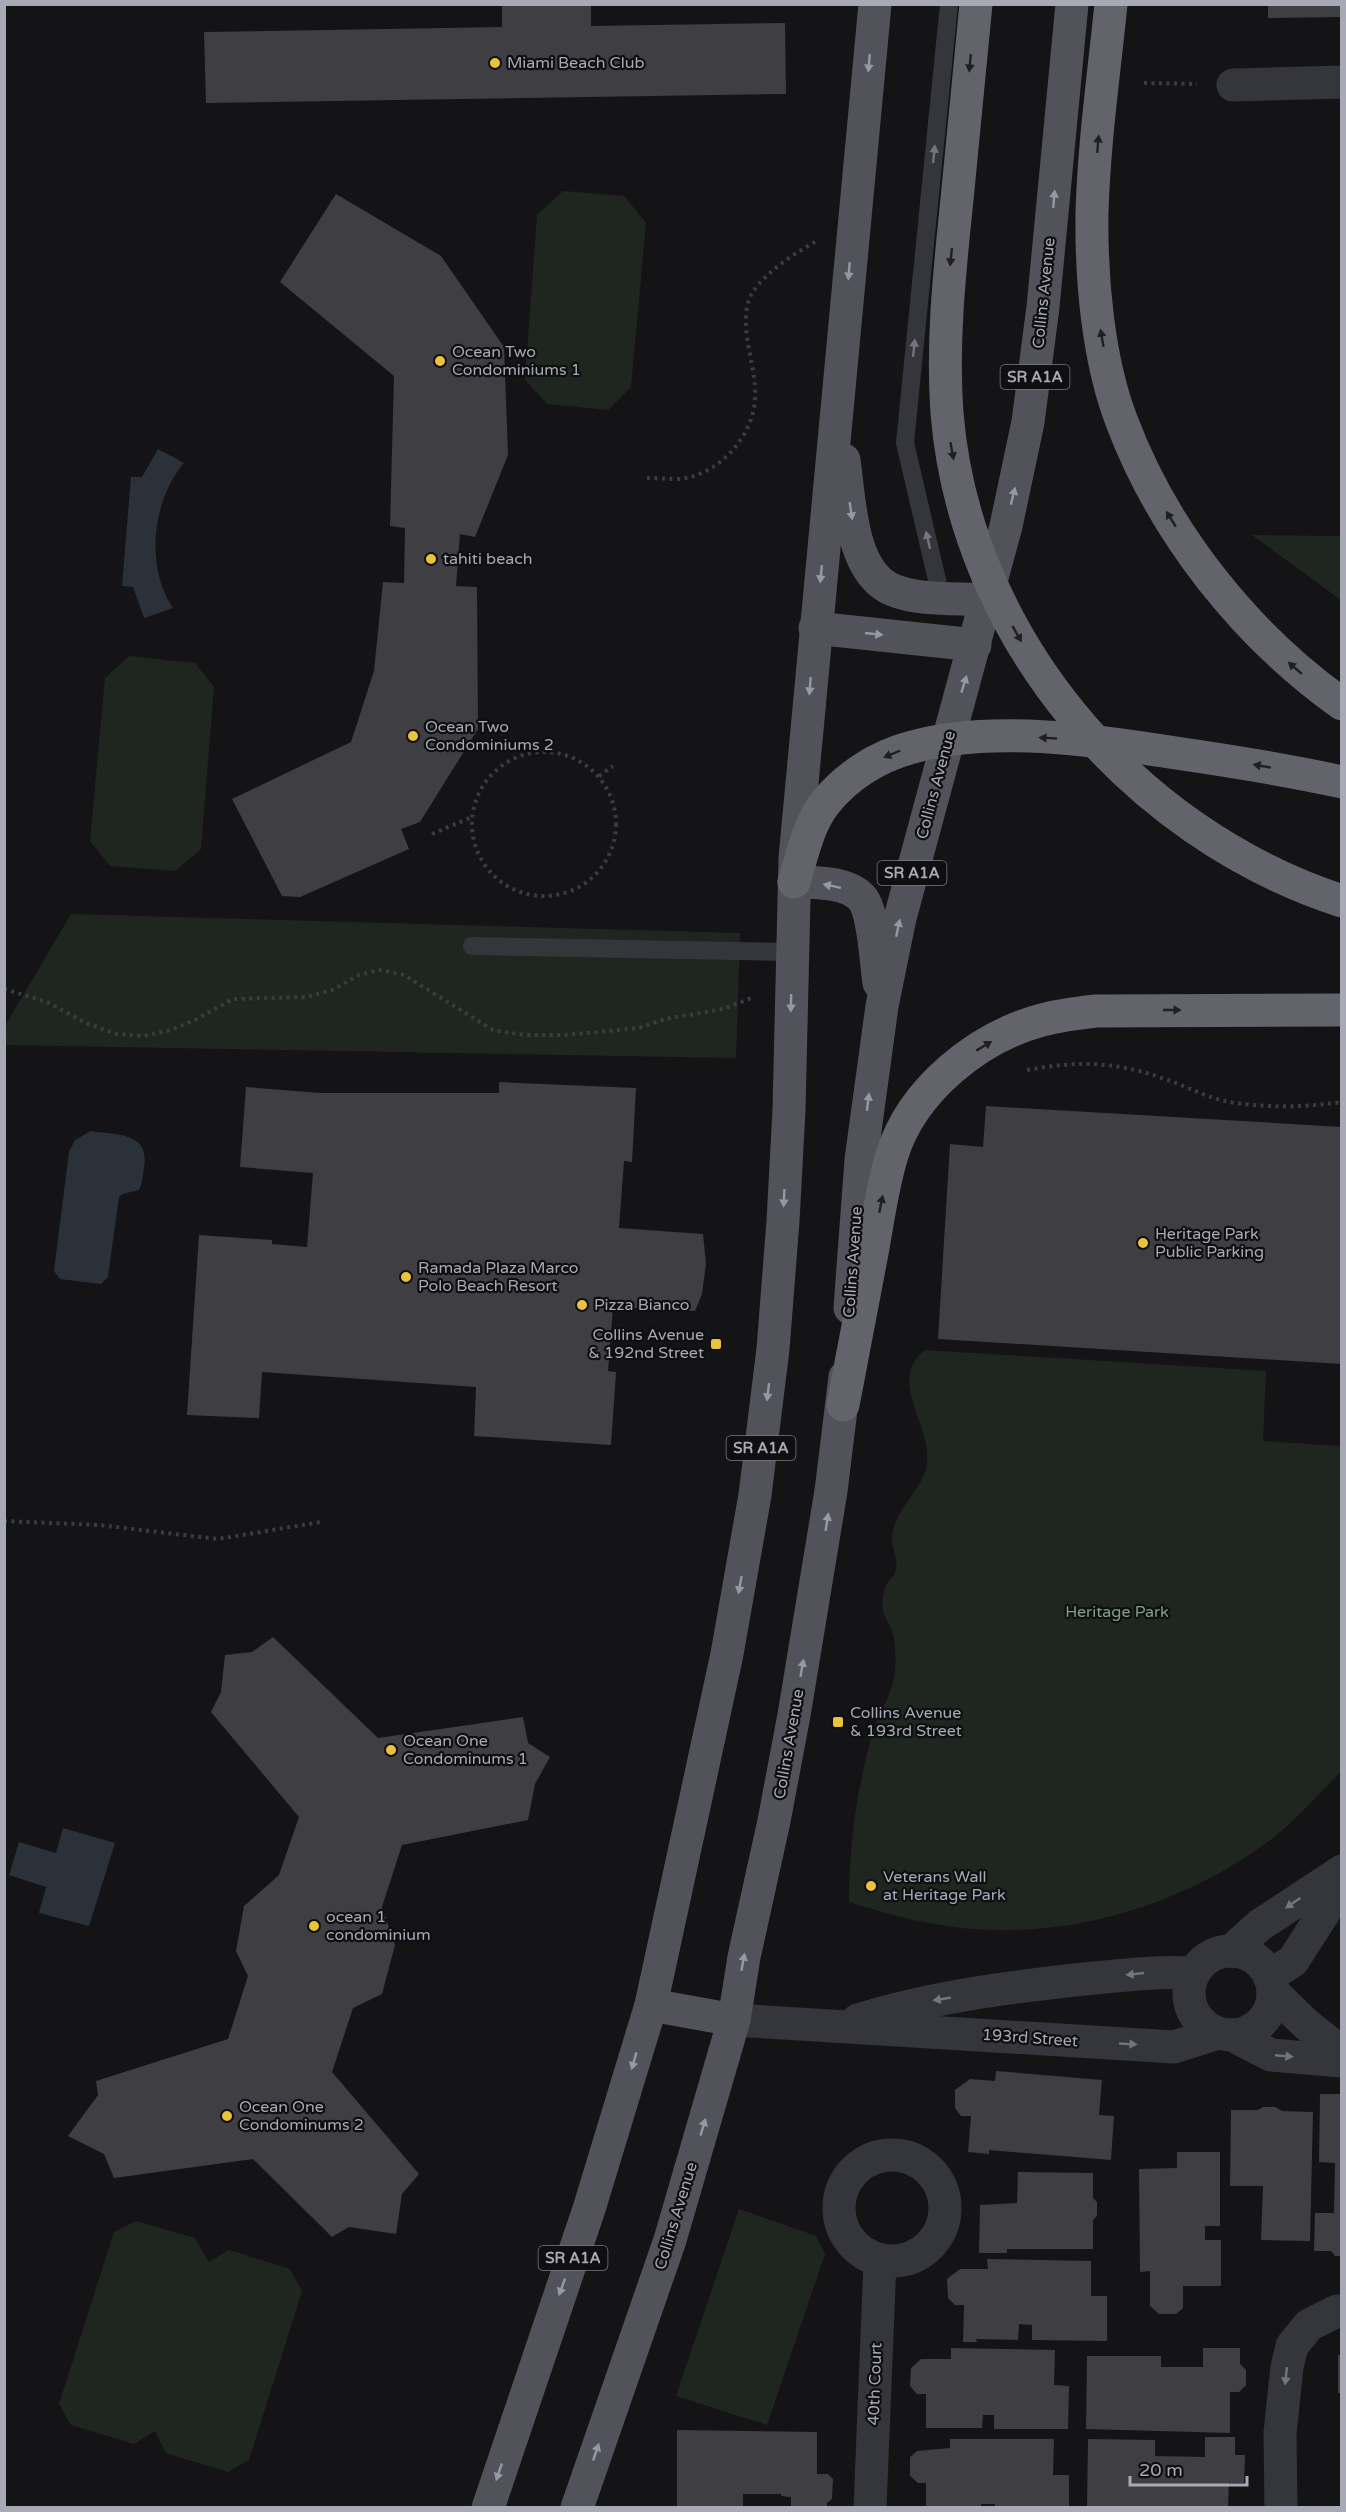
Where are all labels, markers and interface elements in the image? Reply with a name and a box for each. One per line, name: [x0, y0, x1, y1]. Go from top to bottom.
place label: Miami Beach Club: [507, 53, 645, 73]
one-way arrow: [864, 53, 874, 72]
one-way arrow: [965, 53, 975, 72]
marker: Miami Beach Club: [488, 56, 502, 70]
one-way arrow: [1093, 135, 1103, 154]
one-way arrow: [929, 145, 939, 164]
one-way arrow: [1049, 189, 1059, 208]
street label: Collins Avenue: [1028, 237, 1060, 349]
one-way arrow: [946, 247, 956, 266]
one-way arrow: [844, 262, 854, 281]
one-way arrow: [1097, 329, 1106, 348]
one-way arrow: [909, 339, 919, 358]
place label: Ocean Two Condominiums 1: [452, 342, 581, 380]
marker: Ocean Two Condominiums 1: [433, 354, 447, 368]
road number: SR A1A: [1000, 365, 1070, 389]
one-way arrow: [948, 442, 957, 461]
one-way arrow: [1009, 486, 1019, 505]
one-way arrow: [847, 501, 856, 520]
one-way arrow: [1166, 511, 1177, 527]
one-way arrow: [922, 531, 932, 549]
place label: tahiti beach: [443, 549, 533, 569]
marker: tahiti beach: [424, 552, 438, 566]
one-way arrow: [816, 564, 826, 583]
one-way arrow: [1012, 626, 1022, 643]
one-way arrow: [864, 629, 883, 639]
one-way arrow: [1288, 661, 1303, 675]
one-way arrow: [959, 675, 969, 693]
one-way arrow: [805, 677, 815, 696]
place label: Ocean Two Condominiums 2: [425, 717, 554, 755]
marker: Ocean Two Condominiums 2: [406, 729, 420, 743]
street label: Collins Avenue: [912, 729, 960, 841]
one-way arrow: [1038, 733, 1057, 742]
one-way arrow: [882, 749, 900, 759]
one-way arrow: [1252, 761, 1271, 770]
road number: SR A1A: [878, 861, 946, 885]
one-way arrow: [823, 880, 842, 890]
one-way arrow: [894, 918, 903, 937]
one-way arrow: [787, 994, 796, 1013]
one-way arrow: [1163, 1005, 1182, 1015]
one-way arrow: [976, 1041, 992, 1052]
one-way arrow: [863, 1092, 872, 1111]
one-way arrow: [780, 1189, 789, 1208]
one-way arrow: [877, 1194, 886, 1213]
street label: Collins Avenue: [839, 1206, 867, 1318]
place label: Heritage Park Public Parking: [1155, 1224, 1264, 1262]
marker: Heritage Park Public Parking: [1136, 1236, 1150, 1250]
place label: Ramada Plaza Marco Polo Beach Resort: [418, 1258, 579, 1296]
marker: Ramada Plaza Marco Polo Beach Resort: [399, 1270, 413, 1284]
place label: Pizza Bianco: [594, 1295, 690, 1315]
marker: Pizza Bianco: [575, 1298, 589, 1312]
place label: Collins Avenue & 192nd Street: [588, 1325, 704, 1363]
marker: Collins Avenue & 192nd Street: [709, 1337, 723, 1351]
one-way arrow: [763, 1383, 773, 1402]
road number: SR A1A: [726, 1436, 795, 1460]
one-way arrow: [822, 1512, 831, 1531]
one-way arrow: [735, 1576, 744, 1595]
park label: Heritage Park: [1065, 1602, 1169, 1622]
one-way arrow: [798, 1658, 807, 1677]
street label: Collins Avenue: [769, 1687, 809, 1801]
place label: Collins Avenue & 193rd Street: [850, 1703, 962, 1741]
marker: Collins Avenue & 193rd Street: [831, 1715, 845, 1729]
place label: Ocean One Condominums 1: [403, 1731, 528, 1769]
marker: Ocean One Condominums 1: [384, 1743, 398, 1757]
place label: Veterans Wall at Heritage Park: [883, 1867, 1006, 1905]
marker: Veterans Wall at Heritage Park: [864, 1879, 878, 1893]
one-way arrow: [1285, 1897, 1301, 1908]
place label: ocean 1 condominium: [326, 1907, 431, 1945]
marker: ocean 1 condominium: [307, 1919, 321, 1933]
one-way arrow: [739, 1952, 748, 1971]
one-way arrow: [1126, 1969, 1145, 1978]
one-way arrow: [932, 1995, 951, 2004]
street label: 193rd Street: [981, 2025, 1079, 2051]
one-way arrow: [1118, 2039, 1137, 2049]
one-way arrow: [1275, 2052, 1294, 2061]
one-way arrow: [629, 2053, 638, 2071]
place label: Ocean One Condominums 2: [239, 2097, 364, 2135]
marker: Ocean One Condominums 2: [220, 2109, 234, 2123]
one-way arrow: [699, 2118, 708, 2136]
street label: Collins Avenue: [650, 2160, 702, 2272]
road number: SR A1A: [538, 2246, 608, 2270]
one-way arrow: [557, 2278, 567, 2296]
street label: 40th Court: [864, 2342, 886, 2426]
one-way arrow: [1281, 2367, 1291, 2386]
one-way arrow: [592, 2443, 601, 2461]
scale bar: [1130, 2449, 1247, 2487]
text: 20 m: [1139, 2459, 1183, 2481]
one-way arrow: [494, 2463, 503, 2481]

